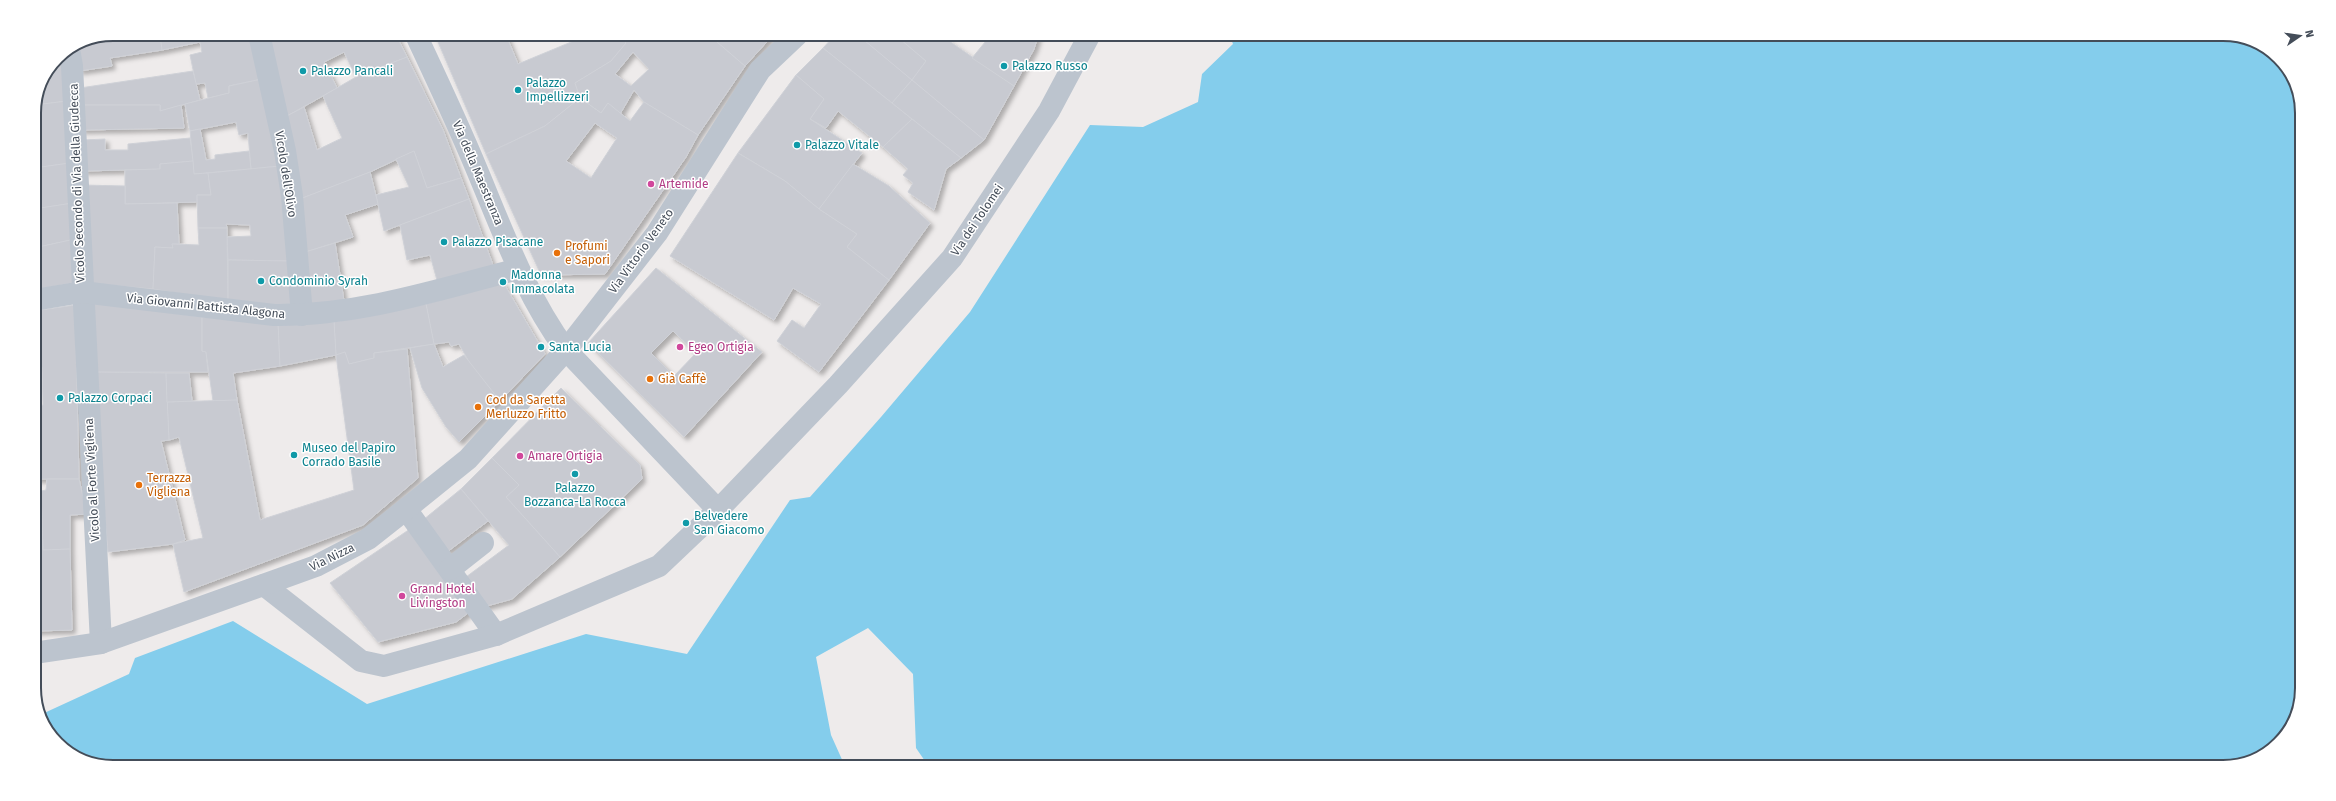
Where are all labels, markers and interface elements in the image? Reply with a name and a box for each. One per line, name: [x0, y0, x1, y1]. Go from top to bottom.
north arrow: [2280, 16, 2320, 56]
text: N: [2302, 29, 2316, 39]
place label: Palazzo Russo: [1012, 59, 1088, 73]
marker: Palazzo Russo: [999, 61, 1009, 71]
place label: Palazzo Pancali: [311, 64, 393, 78]
marker: Palazzo Pancali: [298, 66, 308, 76]
place label: Palazzo Impellizzeri: [526, 76, 589, 104]
street label: Vicolo Secondo di Via della Giudecca: [67, 83, 87, 283]
marker: Palazzo Impellizzeri: [513, 85, 523, 95]
street label: Via della Maestranza: [450, 119, 506, 227]
street label: Vicolo dell'Olivo: [272, 130, 300, 218]
place label: Palazzo Vitale: [805, 138, 879, 152]
marker: Palazzo Vitale: [792, 140, 802, 150]
place label: Artemide: [659, 177, 709, 191]
marker: Artemide: [646, 179, 656, 189]
street label: Via dei Tolomei: [948, 182, 1006, 258]
street label: Via Vittorio Veneto: [606, 206, 676, 296]
place label: Palazzo Pisacane: [452, 235, 543, 249]
marker: Palazzo Pisacane: [439, 237, 449, 247]
place label: Profumi e Sapori: [565, 239, 610, 267]
marker: Profumi e Sapori: [552, 248, 562, 258]
place label: Madonna Immacolata: [511, 268, 575, 296]
place label: Condominio Syrah: [269, 274, 368, 288]
marker: Condominio Syrah: [256, 276, 266, 286]
marker: Madonna Immacolata: [498, 277, 508, 287]
street label: Via Giovanni Battista Alagona: [126, 291, 286, 321]
place label: Santa Lucia: [549, 340, 612, 354]
place label: Egeo Ortigia: [688, 340, 754, 354]
marker: Santa Lucia: [536, 342, 546, 352]
marker: Egeo Ortigia: [675, 342, 685, 352]
place label: Già Caffè: [658, 372, 706, 386]
marker: Già Caffè: [645, 374, 655, 384]
place label: Palazzo Corpaci: [68, 391, 152, 405]
marker: Palazzo Corpaci: [55, 393, 65, 403]
place label: Cod da Saretta Merluzzo Fritto: [486, 393, 567, 421]
marker: Cod da Saretta Merluzzo Fritto: [473, 402, 483, 412]
street label: Vicolo al Forte Vigliena: [82, 418, 102, 542]
place label: Museo del Papiro Corrado Basile: [302, 441, 396, 469]
place label: Amare Ortigia: [528, 449, 603, 463]
marker: Museo del Papiro Corrado Basile: [289, 450, 299, 460]
marker: Amare Ortigia: [515, 451, 525, 461]
marker: Palazzo Bozzanca-La Rocca: [570, 469, 580, 479]
place label: Terrazza Vigliena: [147, 471, 191, 499]
marker: Terrazza Vigliena: [134, 480, 144, 490]
place label: Palazzo Bozzanca-La Rocca: [524, 481, 626, 509]
place label: Belvedere San Giacomo: [694, 509, 765, 537]
marker: Belvedere San Giacomo: [681, 518, 691, 528]
street label: Via Nizza: [307, 540, 357, 574]
place label: Grand Hotel Livingston: [410, 582, 476, 610]
marker: Grand Hotel Livingston: [397, 591, 407, 601]

